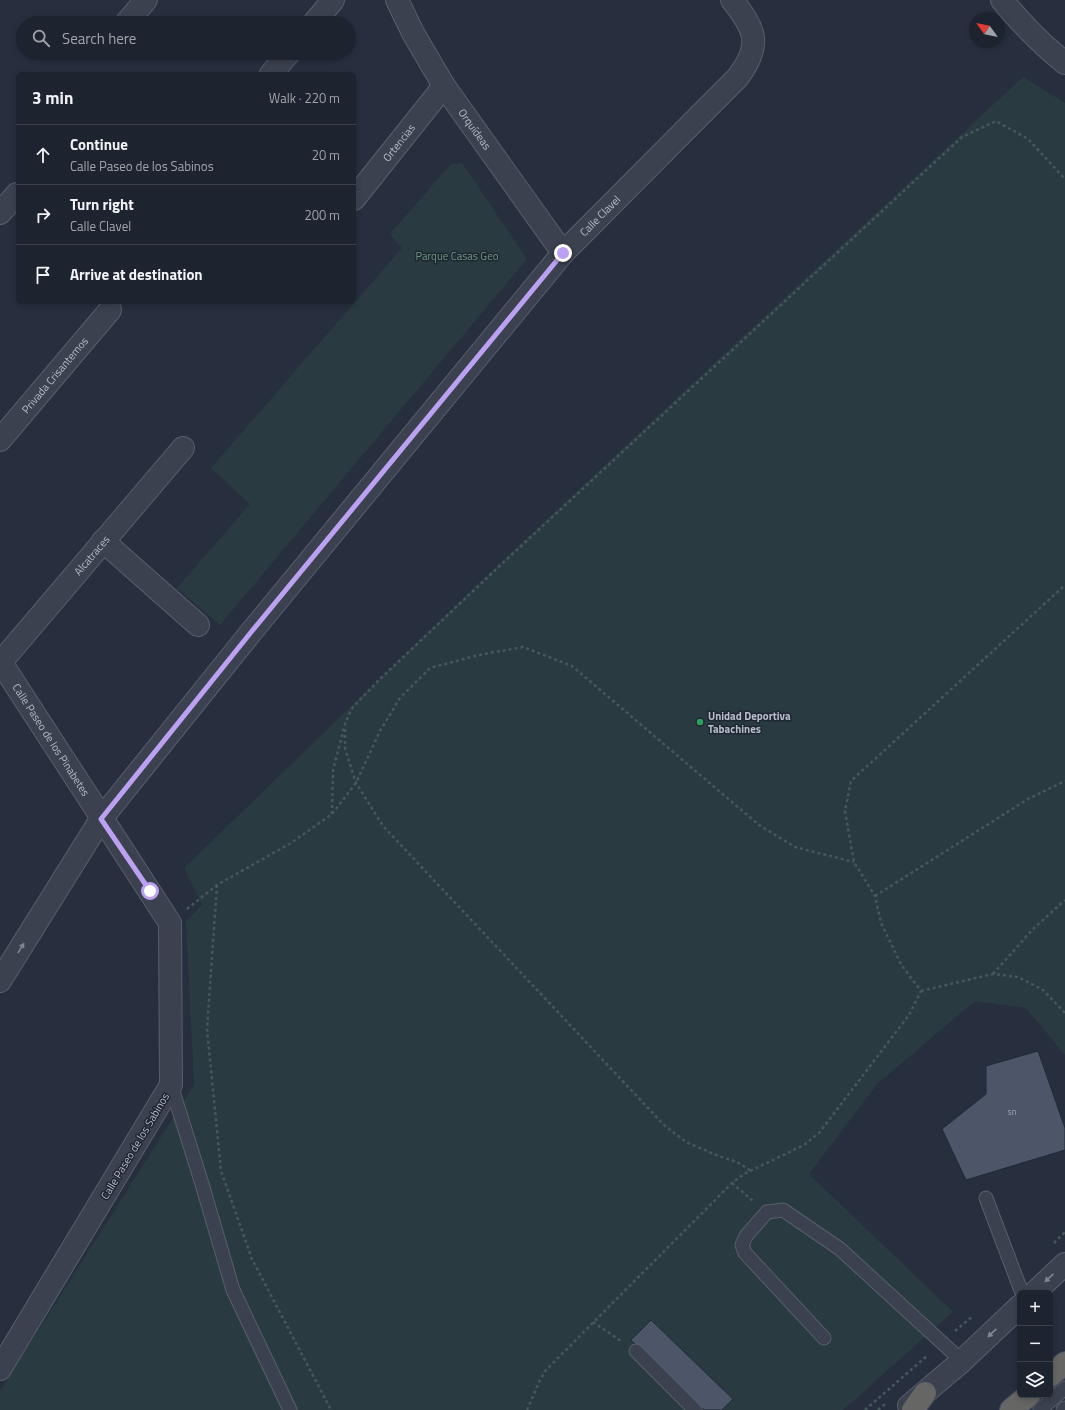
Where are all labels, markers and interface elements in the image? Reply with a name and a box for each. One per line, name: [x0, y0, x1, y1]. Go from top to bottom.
north arrow: [969, 12, 1005, 48]
search box: [16, 16, 356, 60]
icon: search: [30, 27, 52, 49]
text: Search here: [62, 27, 136, 50]
text: 3 min: [32, 85, 73, 111]
text: Walk · 220 m: [269, 88, 340, 108]
street label: Orquídeas: [455, 105, 495, 153]
street label: Ortencias: [379, 120, 419, 165]
text: Continue: [70, 133, 128, 156]
icon: ahead: [32, 144, 54, 166]
text: 20 m: [312, 145, 340, 165]
text: Calle Paseo de los Sabinos: [70, 156, 214, 176]
street label: Calle Clavel: [576, 192, 624, 240]
text: Turn right: [70, 193, 134, 216]
icon: right: [32, 204, 54, 226]
text: 200 m: [304, 205, 340, 225]
text: Calle Clavel: [70, 216, 131, 236]
route end: [554, 244, 572, 262]
park label: Parque Casas Geo: [415, 248, 499, 264]
text: Arrive at destination: [70, 263, 203, 286]
icon: arrive: [32, 264, 54, 286]
street label: Privada Crisantemos: [18, 333, 92, 417]
street label: Alcatraces: [70, 532, 113, 579]
street label: Calle Paseo de los Pinabetes: [9, 680, 94, 799]
place label: Unidad Deportiva Tabachines: [708, 708, 791, 737]
marker: Unidad Deportiva Tabachines: [695, 717, 705, 727]
route start: [141, 882, 159, 900]
one-way arrow: [17, 942, 24, 954]
street label: Calle Paseo de los Sabinos: [97, 1090, 173, 1202]
house number: sn: [1007, 1105, 1017, 1118]
one-way arrow: [1044, 1273, 1054, 1283]
map controls: [1017, 1290, 1053, 1398]
button: +: [1017, 1290, 1053, 1326]
button: −: [1017, 1326, 1053, 1362]
one-way arrow: [987, 1328, 997, 1338]
button: layers: [1017, 1362, 1053, 1398]

